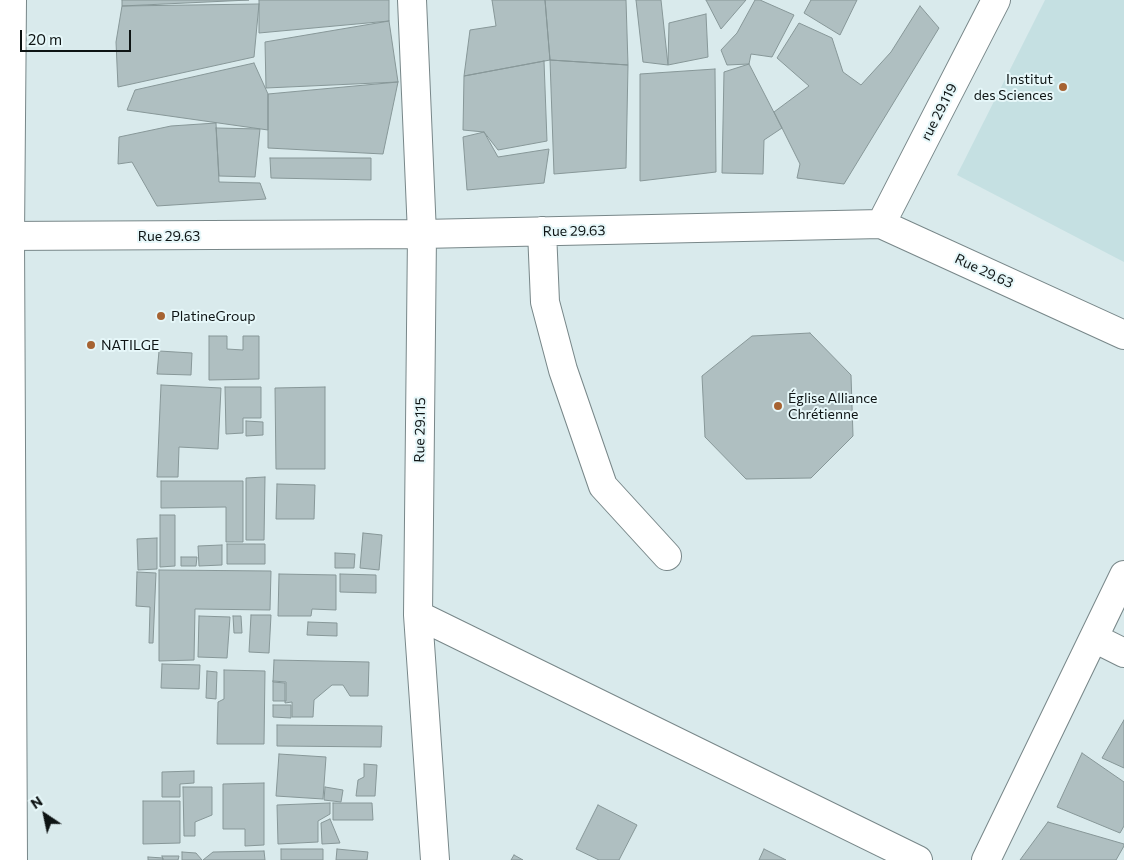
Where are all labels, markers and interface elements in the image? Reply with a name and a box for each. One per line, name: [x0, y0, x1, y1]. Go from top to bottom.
scale bar: [22, 20, 134, 52]
text: 20 m: [28, 30, 62, 48]
place label: Institut des Sciences: [974, 71, 1053, 104]
street label: rue 29.119: [917, 80, 961, 144]
marker: Institut des Sciences: [1057, 81, 1069, 93]
street label: Rue 29.63: [543, 222, 605, 240]
street label: Rue 29.63: [138, 228, 200, 244]
street label: Rue 29.63: [952, 250, 1016, 292]
place label: PlatineGroup: [171, 308, 255, 324]
marker: PlatineGroup: [155, 310, 167, 322]
place label: NATILGE: [101, 337, 159, 353]
marker: NATILGE: [85, 339, 97, 351]
place label: Église Alliance Chrétienne: [788, 390, 878, 422]
street label: Rue 29.115: [411, 397, 429, 463]
marker: Église Alliance Chrétienne: [772, 400, 784, 412]
north arrow: [20, 790, 70, 840]
text: N: [27, 792, 45, 812]

